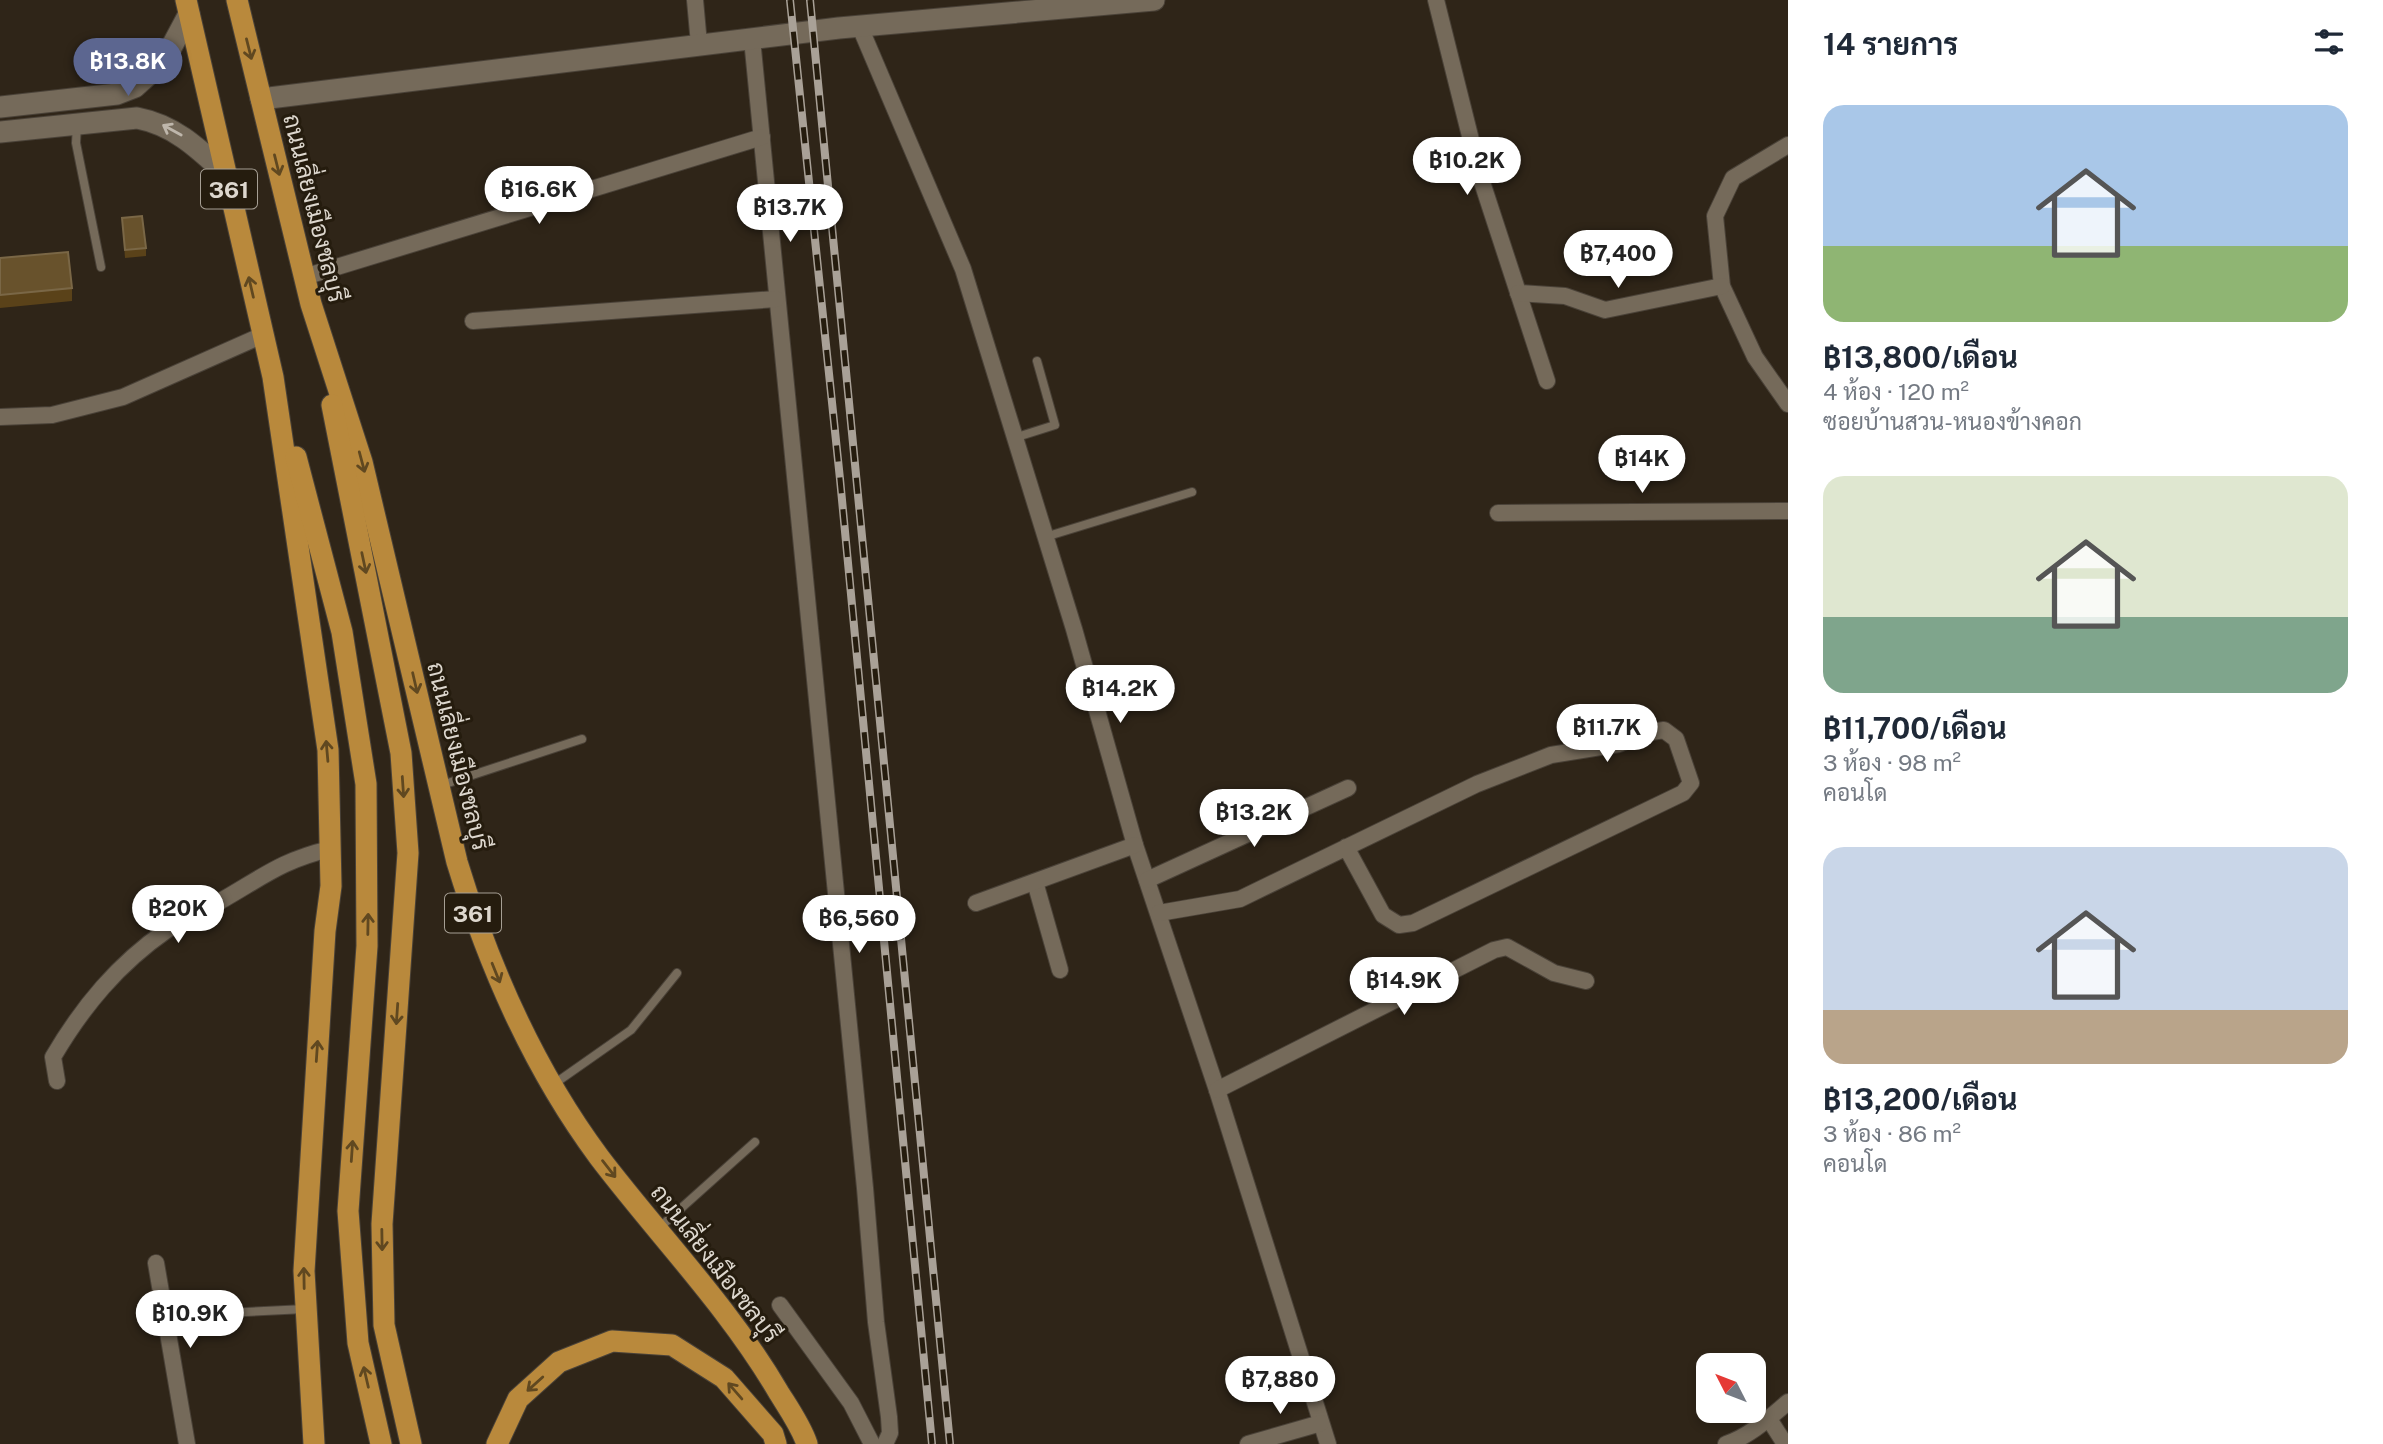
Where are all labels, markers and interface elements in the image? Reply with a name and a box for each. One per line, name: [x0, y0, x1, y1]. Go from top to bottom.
icon: filters: [2310, 23, 2348, 61]
text: 14 รายการ: [1823, 26, 1958, 62]
pin: ฿13.8K: [71, 38, 185, 98]
one-way arrow: [243, 38, 256, 60]
text: ฿13.8K: [89, 47, 167, 74]
street label: ถนนเลี่ยงเมืองชลบุรี: [275, 109, 358, 306]
one-way arrow: [162, 123, 183, 136]
pin: ฿10.2K: [1410, 138, 1524, 197]
text: ฿10.2K: [1429, 146, 1505, 173]
icon: home: [2023, 150, 2149, 276]
one-way arrow: [271, 153, 284, 176]
pin: ฿16.6K: [482, 166, 596, 226]
road number: 361: [201, 170, 257, 208]
text: ฿16.6K: [501, 175, 577, 202]
pin: ฿13.7K: [733, 184, 847, 244]
text: ฿13.7K: [753, 193, 827, 220]
pin: ฿7,400: [1561, 230, 1675, 290]
text: ฿7,400: [1580, 239, 1656, 266]
one-way arrow: [244, 276, 257, 299]
text: ฿13,800/เดือน: [1823, 339, 2018, 375]
text: 4 ห้อง · 120 m²: [1823, 378, 1969, 405]
text: ซอยบ้านสวน-หนองข้างคอก: [1823, 408, 2082, 435]
pin: ฿14K: [1601, 435, 1683, 495]
text: ฿14K: [1614, 444, 1670, 471]
one-way arrow: [356, 450, 369, 473]
icon: home: [2023, 521, 2149, 647]
one-way arrow: [358, 551, 371, 574]
street label: ถนนเลี่ยงเมืองชลบุรี: [419, 657, 502, 854]
pin: ฿14.2K: [1063, 666, 1177, 725]
one-way arrow: [409, 671, 422, 694]
text: ฿14.2K: [1082, 674, 1158, 701]
pin: ฿11.7K: [1550, 704, 1664, 764]
text: ฿11,700/เดือน: [1823, 710, 2007, 746]
text: ฿11.7K: [1573, 713, 1641, 740]
one-way arrow: [320, 740, 333, 763]
text: 3 ห้อง · 98 m²: [1823, 749, 1961, 776]
one-way arrow: [397, 775, 410, 797]
text: คอนโด: [1823, 779, 1887, 806]
pin: ฿13.2K: [1197, 790, 1311, 849]
text: ฿13.2K: [1216, 798, 1292, 825]
pin: ฿20K: [137, 886, 219, 945]
icon: home: [2023, 892, 2149, 1018]
road number: 361: [445, 893, 501, 932]
text: ฿20K: [148, 894, 208, 921]
pin: ฿6,560: [802, 895, 916, 955]
text: ฿6,560: [819, 904, 899, 931]
one-way arrow: [361, 913, 375, 936]
pin: ฿14.9K: [1347, 958, 1461, 1017]
one-way arrow: [490, 961, 503, 983]
text: ฿14.9K: [1366, 966, 1442, 993]
one-way arrow: [391, 1002, 404, 1025]
one-way arrow: [310, 1040, 323, 1063]
text: ฿13,200/เดือน: [1823, 1081, 2018, 1117]
text: 3 ห้อง · 86 m²: [1823, 1120, 1961, 1147]
one-way arrow: [346, 1141, 359, 1163]
text: คอนโด: [1823, 1150, 1887, 1177]
one-way arrow: [601, 1159, 616, 1178]
street label: ถนนเลี่ยงเมืองชลบุรี: [643, 1175, 791, 1350]
one-way arrow: [376, 1229, 389, 1252]
one-way arrow: [298, 1267, 311, 1290]
pin: ฿10.9K: [133, 1290, 247, 1350]
text: ฿10.9K: [152, 1299, 228, 1326]
north arrow: [1696, 1353, 1766, 1423]
map controls: [1696, 1353, 1766, 1423]
pin: ฿7,880: [1223, 1356, 1337, 1416]
text: ฿7,880: [1241, 1365, 1319, 1392]
one-way arrow: [358, 1366, 372, 1389]
one-way arrow: [527, 1376, 544, 1393]
one-way arrow: [727, 1382, 743, 1400]

